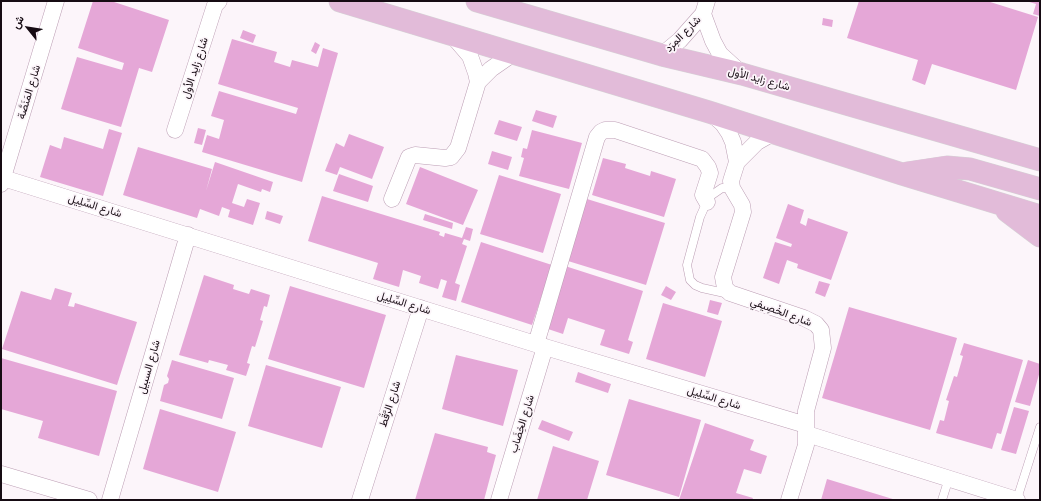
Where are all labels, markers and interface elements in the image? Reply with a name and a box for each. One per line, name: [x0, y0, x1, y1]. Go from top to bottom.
north arrow: [8, 8, 48, 48]
text: ش: [8, 13, 27, 31]
street label: شارع المِرَد: [662, 13, 704, 55]
street label: شارع زايد الأول: [179, 36, 211, 100]
street label: شارع المَنَصَّة: [15, 63, 43, 121]
street label: شارع زايد الأول: [727, 64, 791, 94]
street label: شارع السِّلِيل: [67, 192, 123, 220]
street label: شارع السِّلِيل: [376, 289, 432, 317]
street label: شارع الخْصِيفي: [749, 295, 813, 329]
street label: شارع السبيل: [135, 338, 163, 396]
street label: شارع الرَّقْط: [376, 379, 404, 429]
street label: شارع السِّلِيل: [686, 384, 742, 412]
street label: شارع الخِضَاب: [507, 393, 537, 455]

